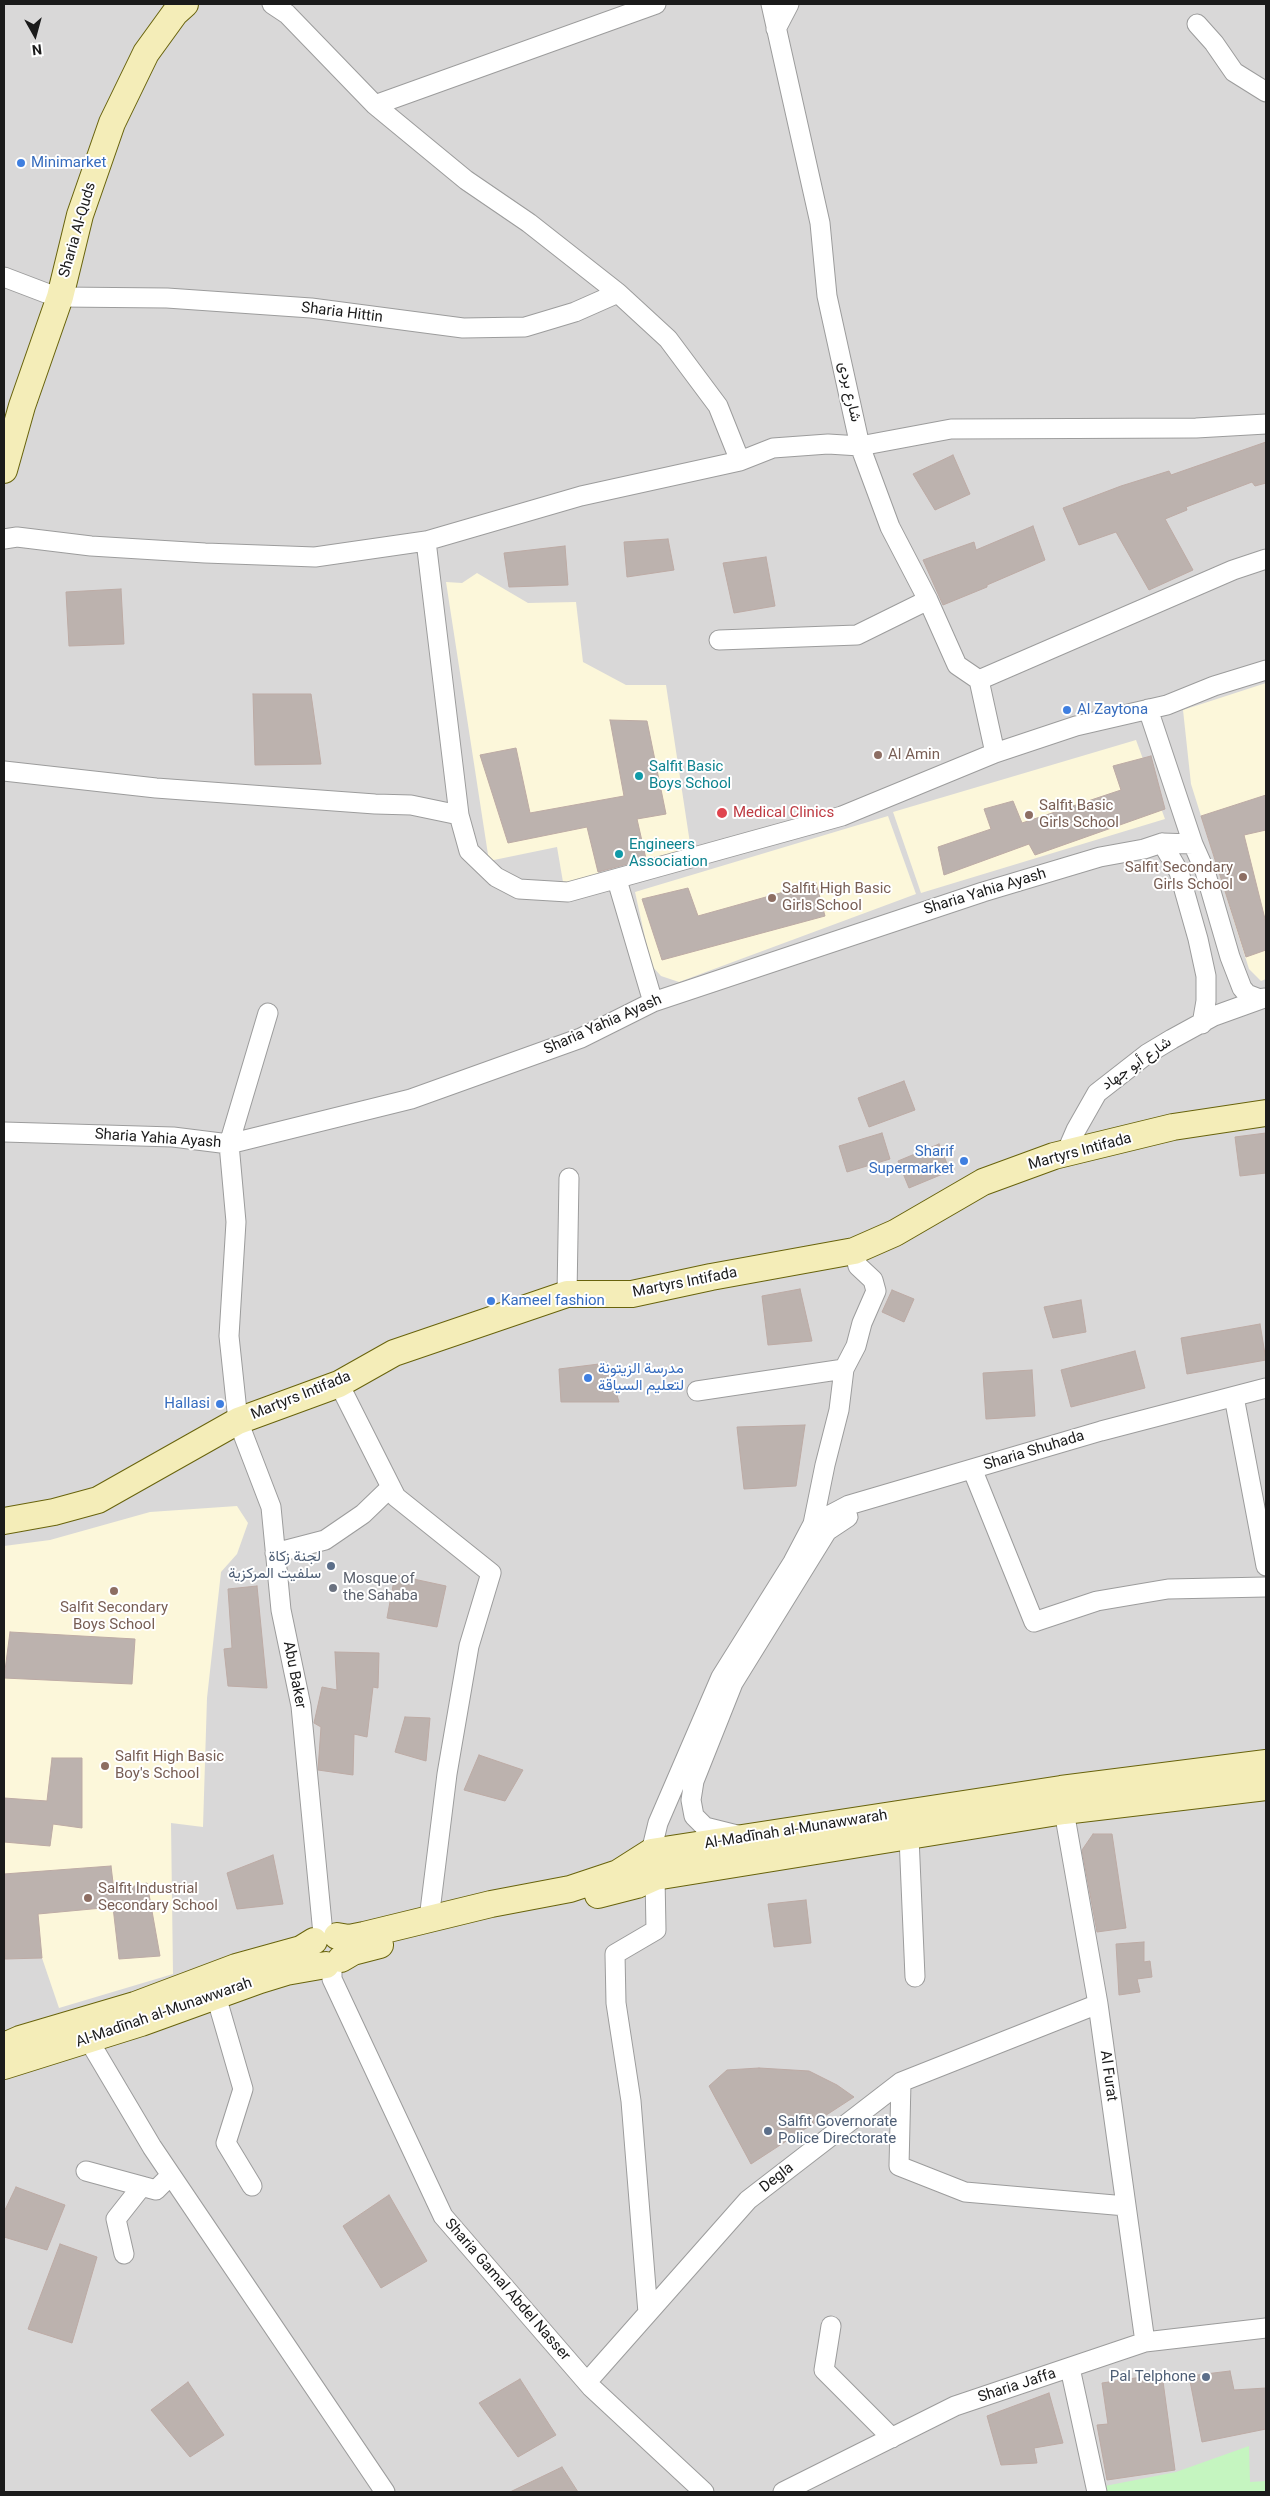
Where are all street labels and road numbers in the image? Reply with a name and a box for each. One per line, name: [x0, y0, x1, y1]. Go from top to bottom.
street label: Sharia Al-Quds: [56, 180, 100, 280]
street label: Sharia Hittin: [300, 299, 384, 327]
street label: شارع بردى: [834, 360, 864, 424]
street label: Sharia Yahia Ayash: [922, 865, 1048, 919]
street label: Sharia Yahia Ayash: [541, 991, 665, 1059]
street label: شارع أبو جهاد: [1099, 1033, 1175, 1095]
street label: Sharia Yahia Ayash: [94, 1126, 222, 1152]
street label: Martyrs Intifada: [1026, 1130, 1134, 1174]
street label: Martyrs Intifada: [631, 1264, 739, 1302]
street label: Martyrs Intifada: [248, 1368, 354, 1424]
street label: Sharia Shuhada: [981, 1427, 1087, 1475]
street label: Abu Baker: [279, 1640, 309, 1710]
street label: Al-Madīnah al-Munawwarah: [703, 1807, 889, 1853]
street label: Al-Madīnah al-Munawwarah: [74, 1974, 254, 2052]
street label: Al Furat: [1096, 2049, 1120, 2103]
street label: Degla: [756, 2159, 798, 2197]
street label: Sharia Gamal Abdel Nasser: [440, 2215, 574, 2365]
street label: Sharia Jaffa: [976, 2365, 1058, 2407]

